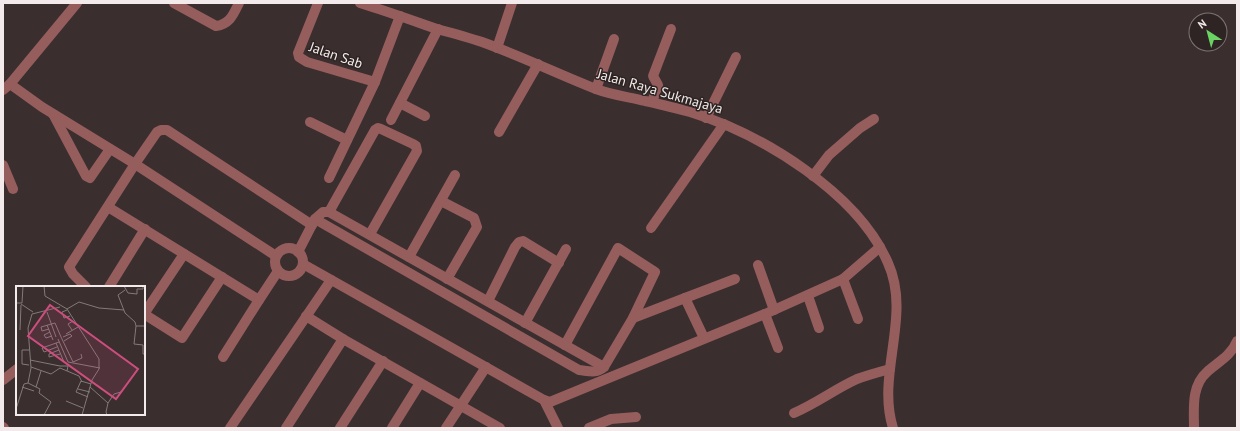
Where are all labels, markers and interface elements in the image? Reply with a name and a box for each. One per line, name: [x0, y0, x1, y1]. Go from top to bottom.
north arrow: [1188, 12, 1228, 52]
text: N: [1195, 16, 1209, 32]
street label: Jalan Sab: [306, 37, 365, 73]
street label: Jalan Raya Sukmajaya: [594, 64, 725, 118]
inset map: [16, 286, 145, 415]

